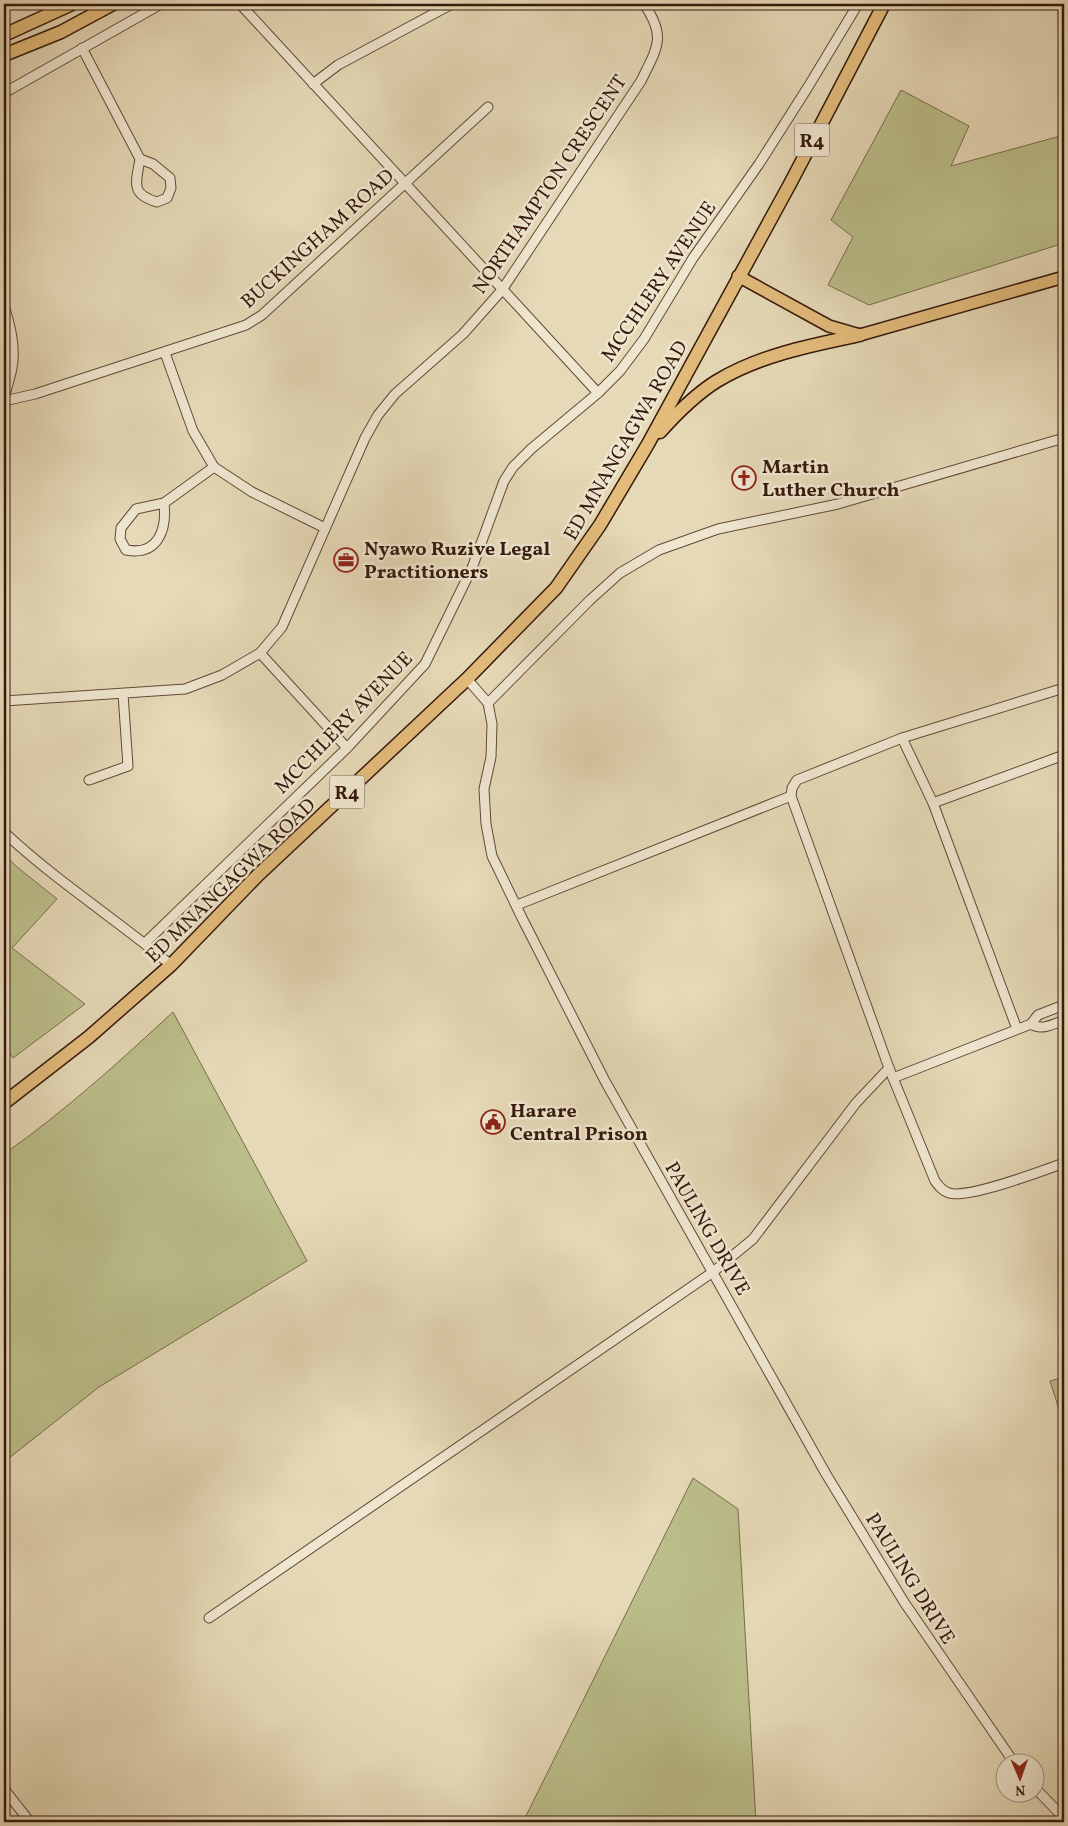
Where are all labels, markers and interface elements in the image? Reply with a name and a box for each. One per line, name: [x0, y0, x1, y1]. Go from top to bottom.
street label: NORTHAMPTON CRESCENT: [467, 70, 635, 300]
road number: R4: [794, 124, 830, 156]
street label: BUCKINGHAM ROAD: [236, 163, 401, 316]
street label: MCCHLERY AVENUE: [595, 196, 724, 368]
street label: ED MNANGAGWA ROAD: [558, 336, 696, 546]
place label: Martin Luther Church: [762, 454, 900, 505]
church icon: Martin Luther Church: [731, 465, 757, 491]
place label: Nyawo Ruzive Legal Practitioners: [364, 536, 550, 587]
office icon: Nyawo Ruzive Legal Practitioners: [333, 547, 359, 573]
street label: MCCHLERY AVENUE: [269, 646, 420, 801]
road number: R4: [330, 776, 364, 809]
street label: ED MNANGAGWA ROAD: [140, 793, 323, 970]
place label: Harare Central Prison: [510, 1098, 648, 1149]
public building icon: Harare Central Prison: [480, 1109, 506, 1135]
street label: PAULING DRIVE: [657, 1157, 756, 1301]
street label: PAULING DRIVE: [858, 1508, 961, 1650]
north arrow: [996, 1754, 1046, 1804]
text: N: [1015, 1780, 1026, 1799]

